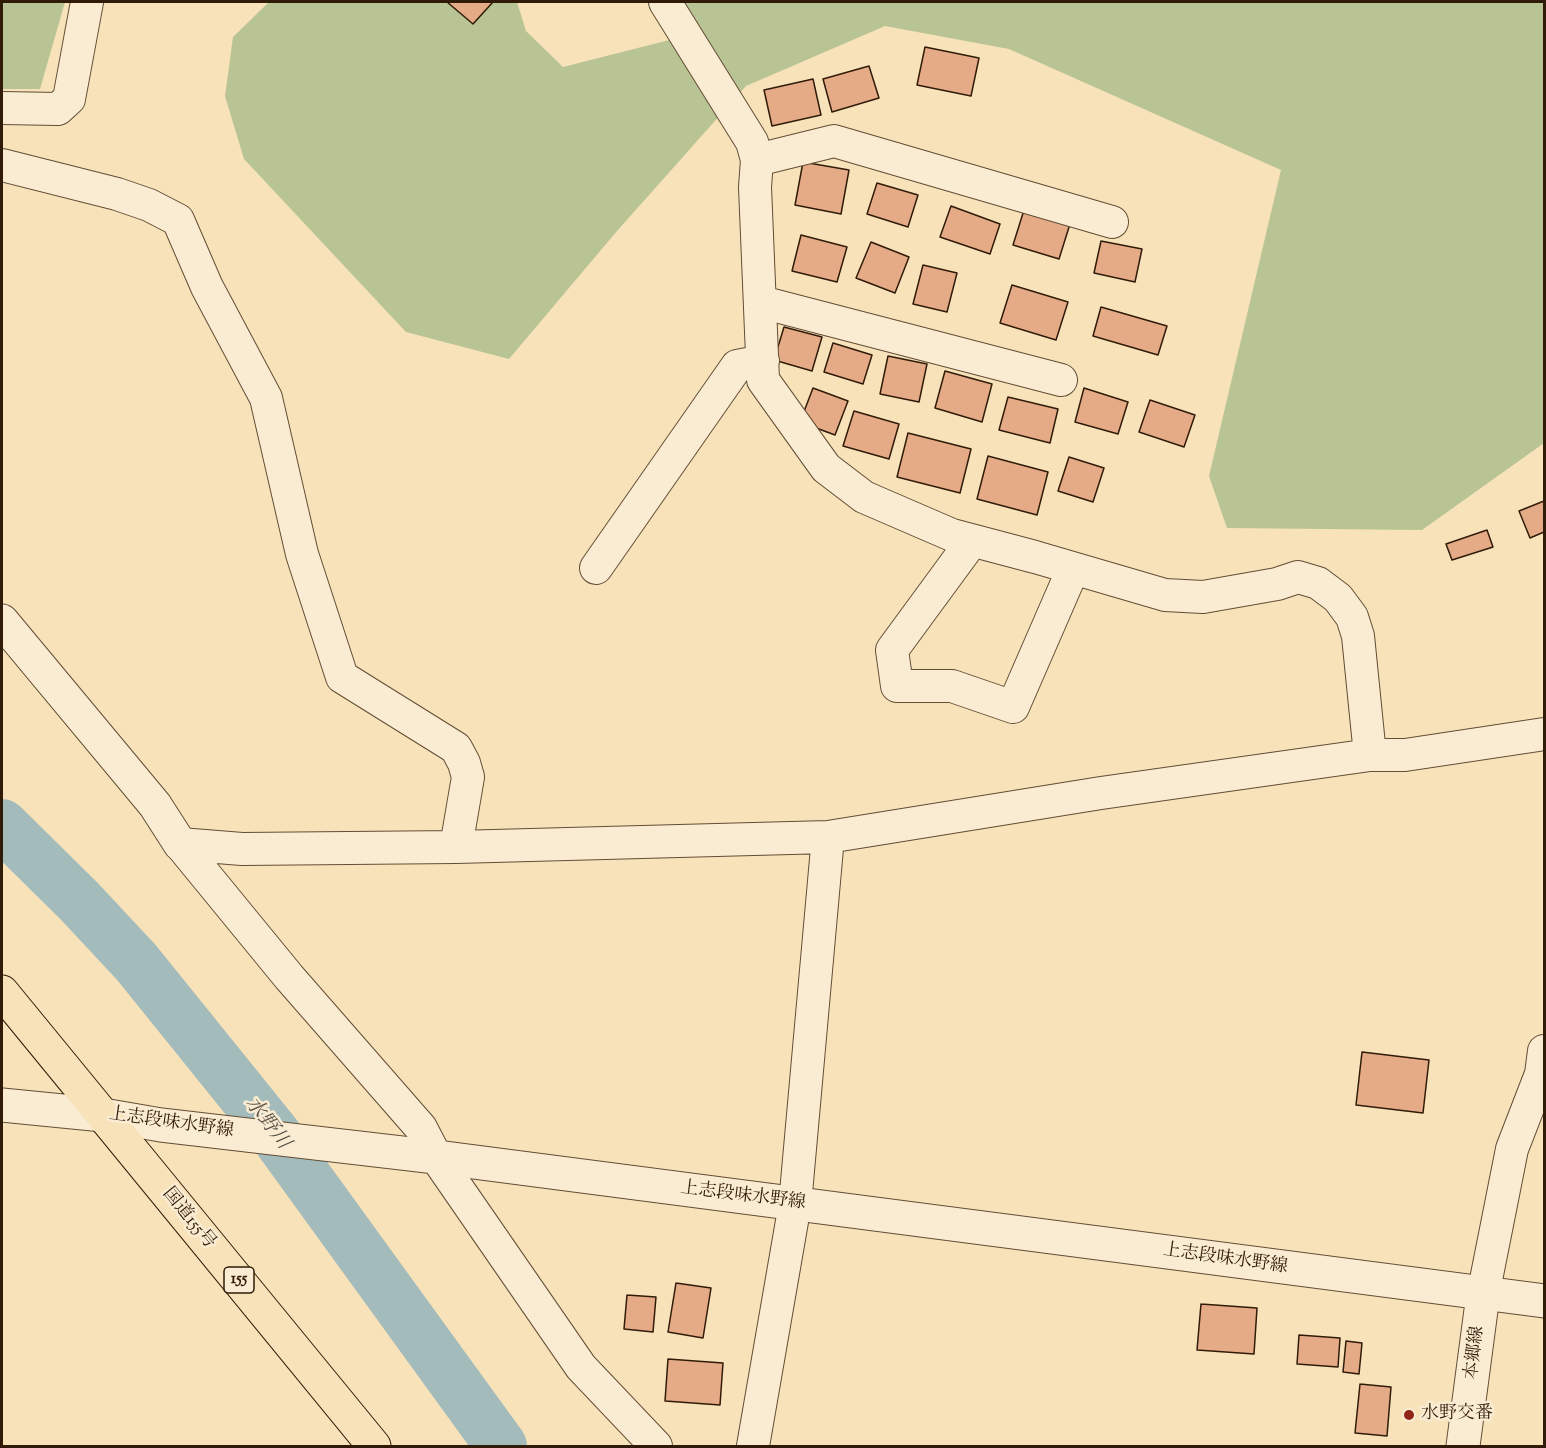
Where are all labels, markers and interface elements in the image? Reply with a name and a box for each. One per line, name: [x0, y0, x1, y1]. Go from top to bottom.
water label: 水野川: [238, 1093, 294, 1155]
street label: 上志段味水野線: [107, 1105, 235, 1143]
street label: 上志段味水野線: [679, 1179, 807, 1215]
street label: 国道155号: [157, 1184, 219, 1254]
street label: 上志段味水野線: [1161, 1241, 1289, 1279]
road number: 155: [224, 1267, 254, 1293]
street label: 本郷線: [1462, 1325, 1490, 1381]
place label: 水野交番: [1421, 1404, 1493, 1426]
marker: 水野交番: [1402, 1408, 1416, 1422]

